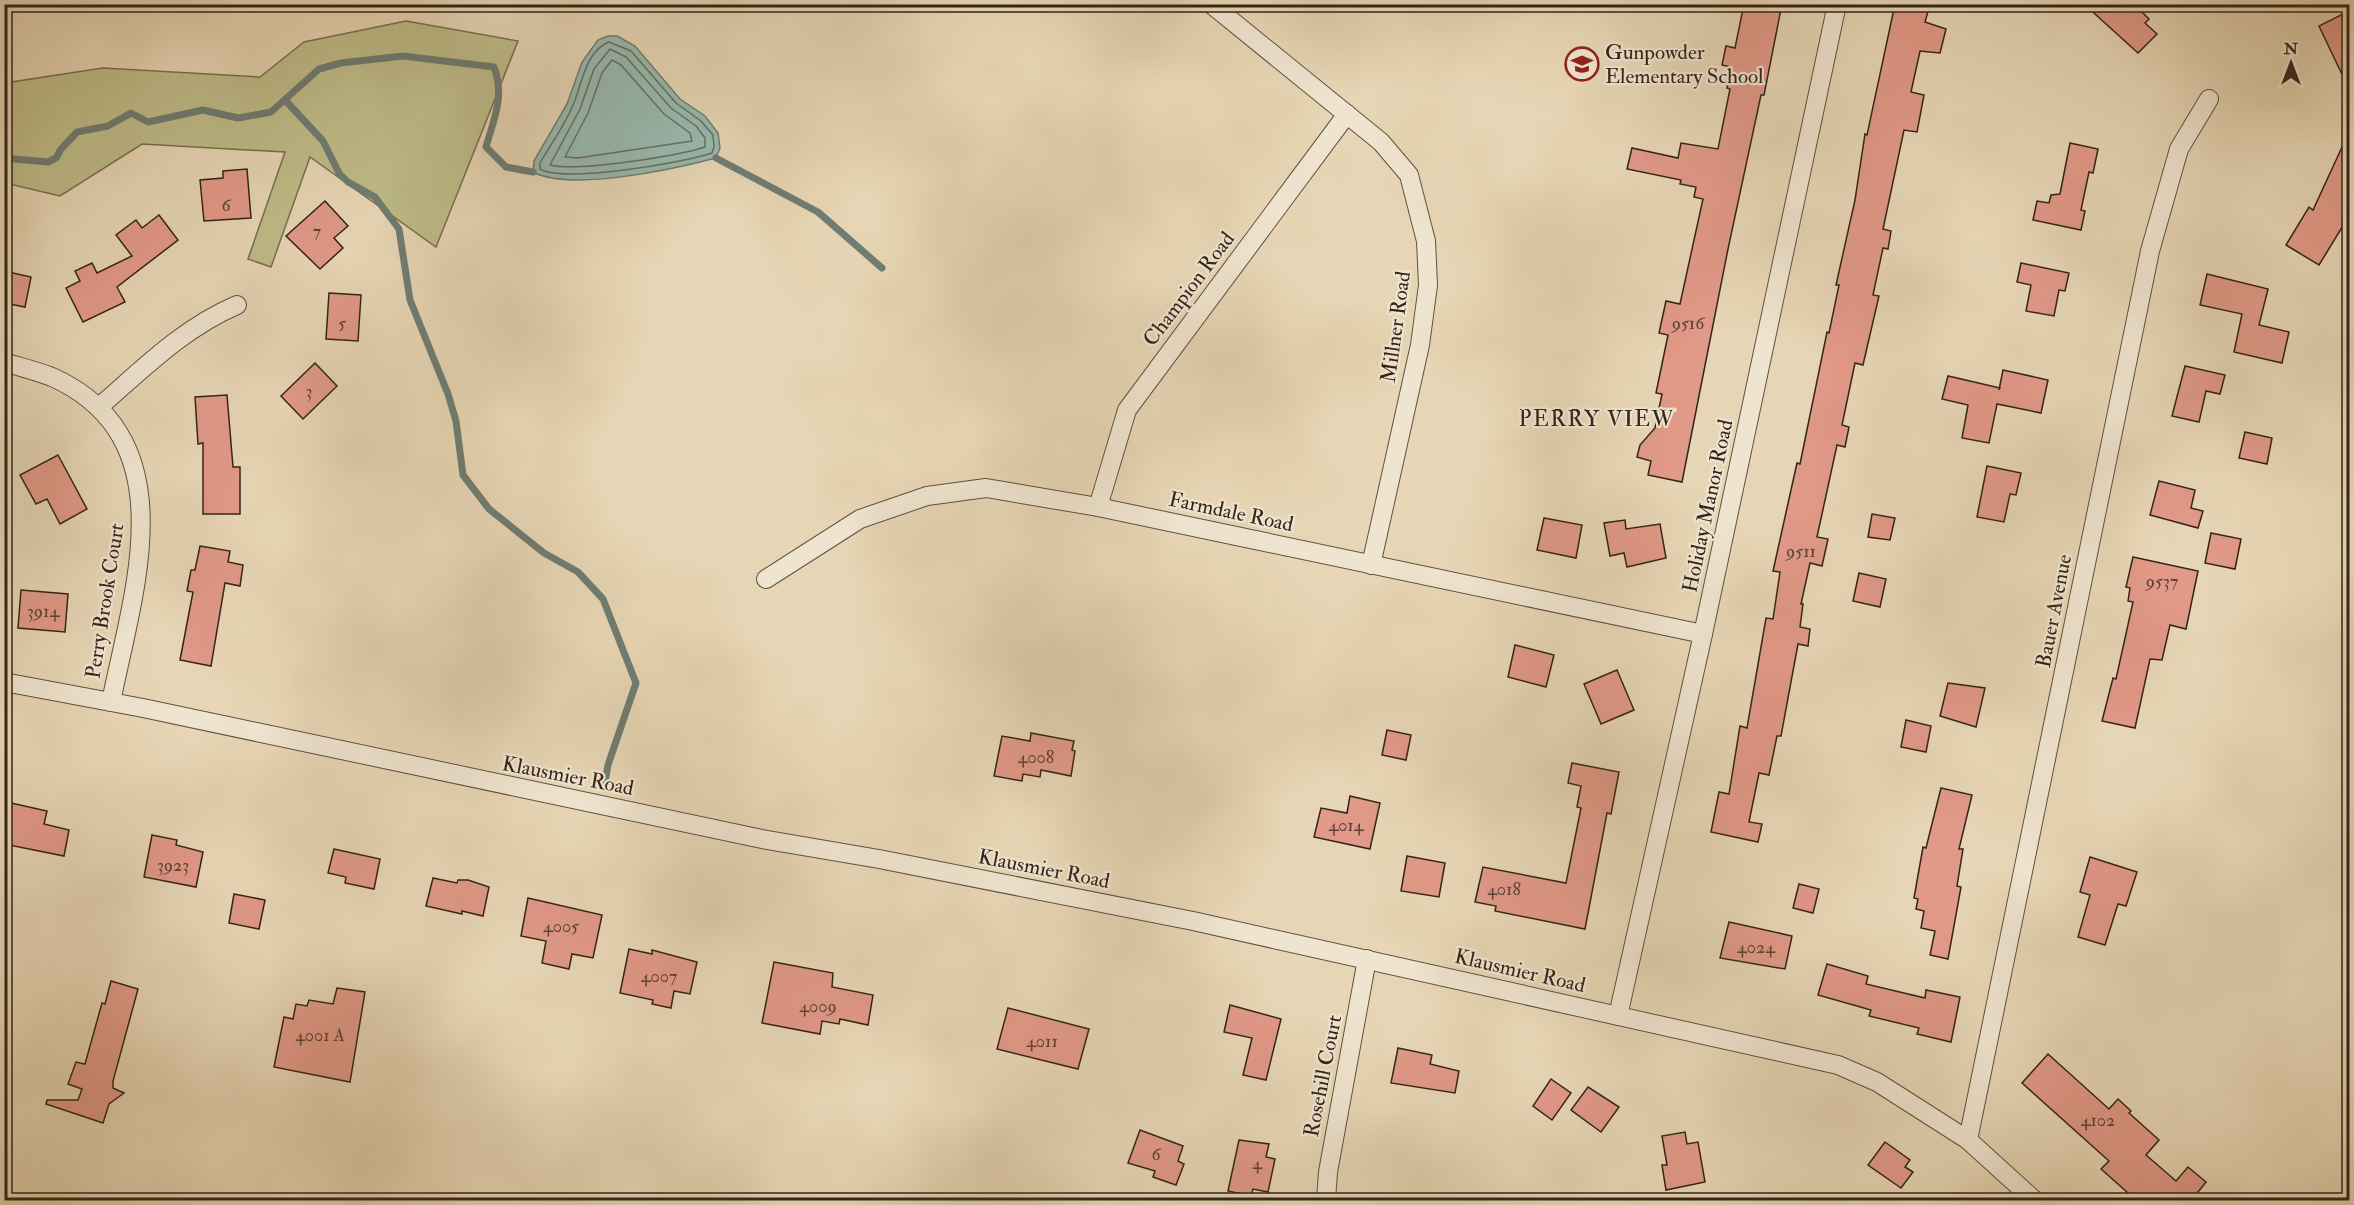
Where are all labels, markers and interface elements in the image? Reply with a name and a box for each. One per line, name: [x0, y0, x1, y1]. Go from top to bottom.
north arrow: [2261, 33, 2321, 93]
place label: Gunpowder Elementary School: [1605, 39, 1764, 90]
text: N: [2283, 39, 2299, 59]
school or university icon: Gunpowder Elementary School: [1564, 46, 1600, 82]
house number: 6: [221, 194, 231, 217]
house number: 7: [313, 220, 321, 243]
street label: Champion Road: [1137, 226, 1241, 352]
street label: Millner Road: [1375, 269, 1417, 385]
house number: 5: [338, 312, 346, 335]
house number: 9516: [1670, 312, 1705, 335]
house number: 3: [306, 380, 312, 403]
district label: PERRY VIEW: [1519, 405, 1676, 433]
street label: Holiday Manor Road: [1676, 416, 1740, 595]
street label: Farmdale Road: [1166, 486, 1296, 539]
street label: Perry Brook Court: [79, 521, 131, 681]
house number: 9511: [1784, 540, 1816, 563]
street label: Bauer Avenue: [2030, 552, 2078, 670]
house number: 9537: [2144, 570, 2178, 593]
house number: 3914: [27, 600, 60, 623]
house number: 4008: [1018, 746, 1054, 769]
street label: Klausmier Road: [500, 750, 637, 802]
house number: 4014: [1329, 814, 1365, 837]
street label: Klausmier Road: [976, 843, 1113, 895]
house number: 3923: [157, 854, 189, 877]
house number: 4018: [1487, 878, 1521, 901]
house number: 4005: [543, 915, 579, 938]
house number: 4024: [1737, 936, 1776, 959]
street label: Klausmier Road: [1452, 943, 1589, 999]
house number: 4007: [641, 965, 677, 988]
house number: 4009: [799, 995, 837, 1018]
street label: Rosehill Court: [1298, 1013, 1348, 1139]
house number: 4001 A: [295, 1024, 345, 1047]
house number: 4011: [1026, 1030, 1058, 1053]
house number: 4102: [2081, 1109, 2115, 1132]
house number: 6: [1151, 1143, 1161, 1166]
house number: 4: [1252, 1152, 1263, 1175]

